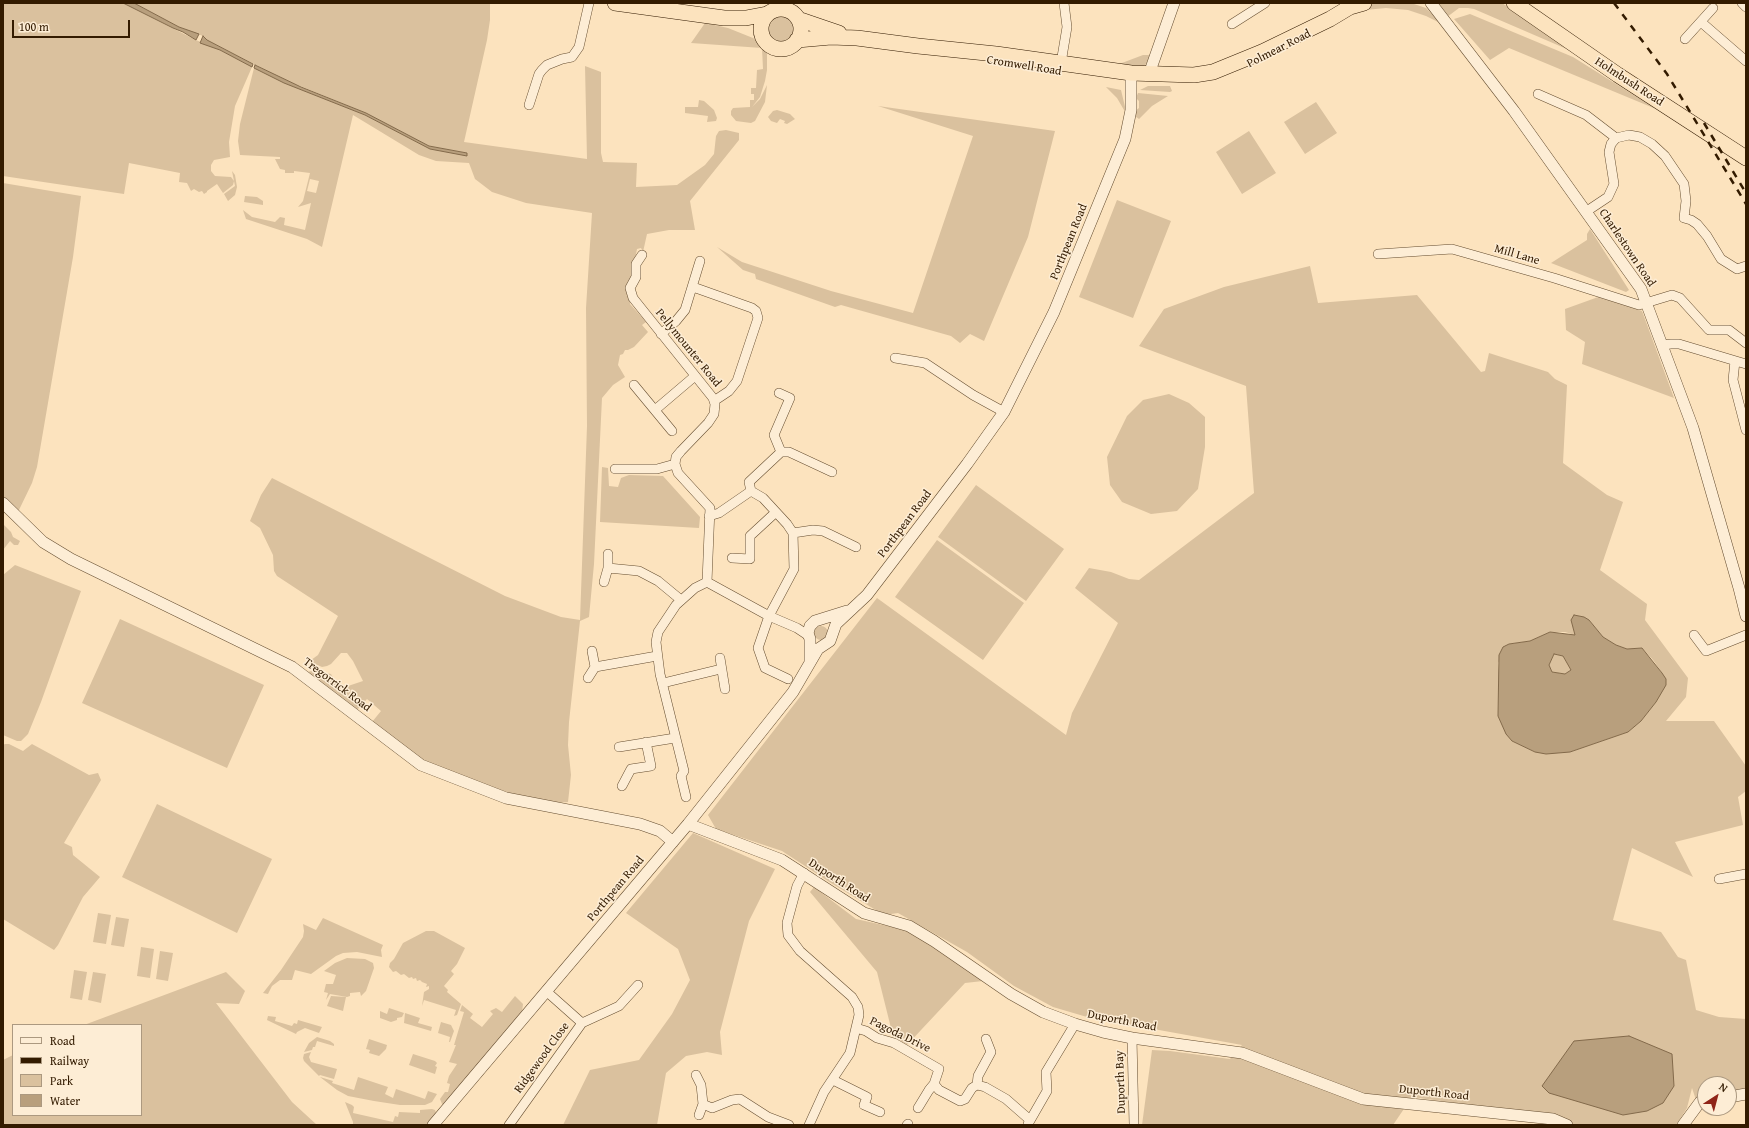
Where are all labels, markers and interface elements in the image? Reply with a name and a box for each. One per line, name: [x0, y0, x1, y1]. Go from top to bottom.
scale bar: [14, 12, 132, 38]
text: 100 m: [19, 18, 49, 35]
street label: Polmear Road: [1245, 27, 1313, 71]
street label: Cromwell Road: [986, 53, 1062, 79]
street label: Holmbush Road: [1592, 54, 1666, 110]
street label: Porthpean Road: [1047, 202, 1091, 282]
street label: Charlestown Road: [1596, 206, 1658, 290]
street label: Mill Lane: [1493, 242, 1541, 268]
street label: Pellymounter Road: [652, 306, 724, 390]
street label: Porthpean Road: [875, 487, 935, 561]
street label: Tregorrick Road: [300, 655, 374, 715]
street label: Porthpean Road: [585, 853, 647, 925]
street label: Duporth Road: [806, 856, 872, 906]
street label: Duporth Road: [1086, 1007, 1158, 1035]
street label: Pagoda Drive: [867, 1014, 933, 1056]
street label: Ridgewood Close: [511, 1020, 573, 1096]
legend: [12, 1024, 142, 1116]
text: Road: [50, 1032, 75, 1049]
street label: Duporth Bay: [1113, 1050, 1129, 1114]
text: Railway: [50, 1052, 89, 1069]
text: Park: [50, 1072, 73, 1089]
north arrow: [1697, 1076, 1737, 1116]
text: N: [1716, 1078, 1731, 1096]
street label: Duporth Road: [1398, 1082, 1470, 1104]
text: Water: [50, 1092, 80, 1109]

